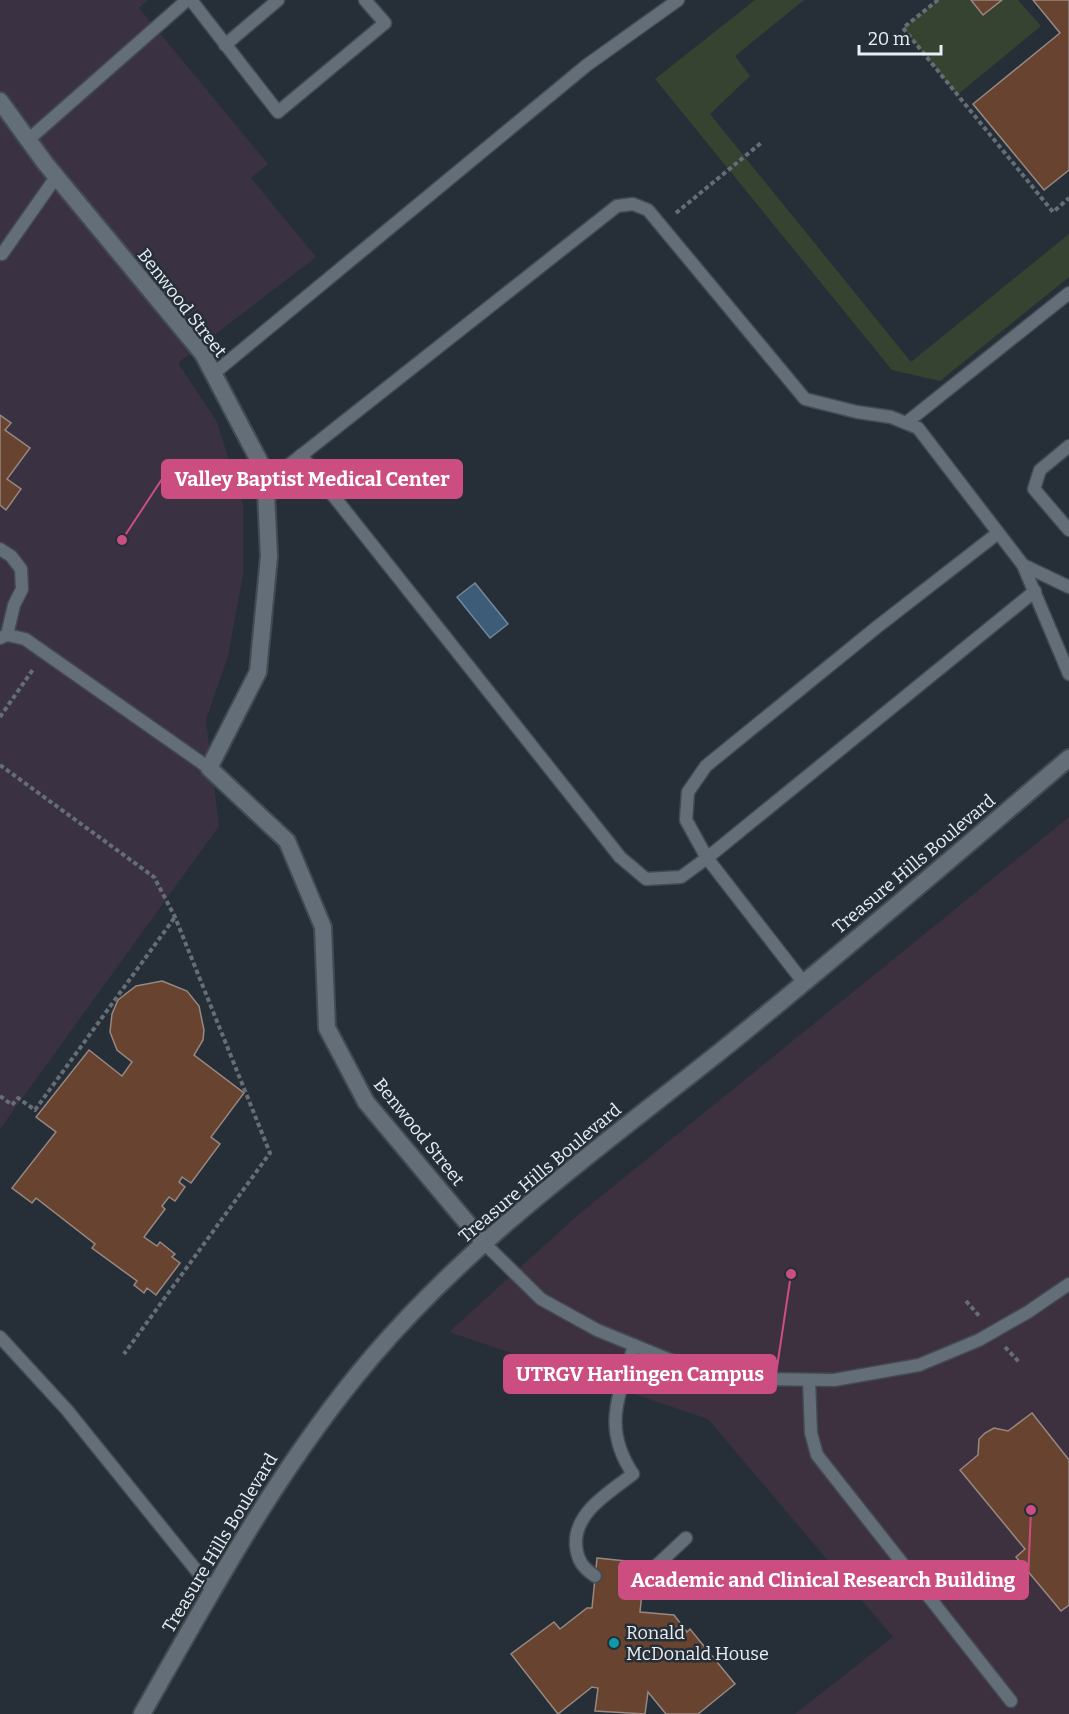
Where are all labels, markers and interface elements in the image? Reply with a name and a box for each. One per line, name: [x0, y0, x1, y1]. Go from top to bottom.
scale bar: [859, 18, 942, 56]
text: 20 m: [868, 28, 910, 50]
street label: Benwood Street: [133, 244, 232, 362]
callout: Valley Baptist Medical Center: [162, 460, 462, 498]
text: Valley Baptist Medical Center: [174, 467, 450, 491]
street label: Treasure Hills Boulevard: [828, 789, 1000, 938]
street label: Benwood Street: [369, 1074, 469, 1191]
street label: Treasure Hills Boulevard: [454, 1098, 626, 1247]
callout: UTRGV Harlingen Campus: [504, 1355, 776, 1393]
text: UTRGV Harlingen Campus: [516, 1362, 764, 1386]
street label: Treasure Hills Boulevard: [158, 1449, 282, 1637]
callout: Academic and Clinical Research Building: [619, 1561, 1028, 1599]
text: Academic and Clinical Research Building: [631, 1568, 1016, 1592]
place label: Ronald McDonald House: [626, 1622, 769, 1665]
marker: Ronald McDonald House: [607, 1636, 621, 1650]

